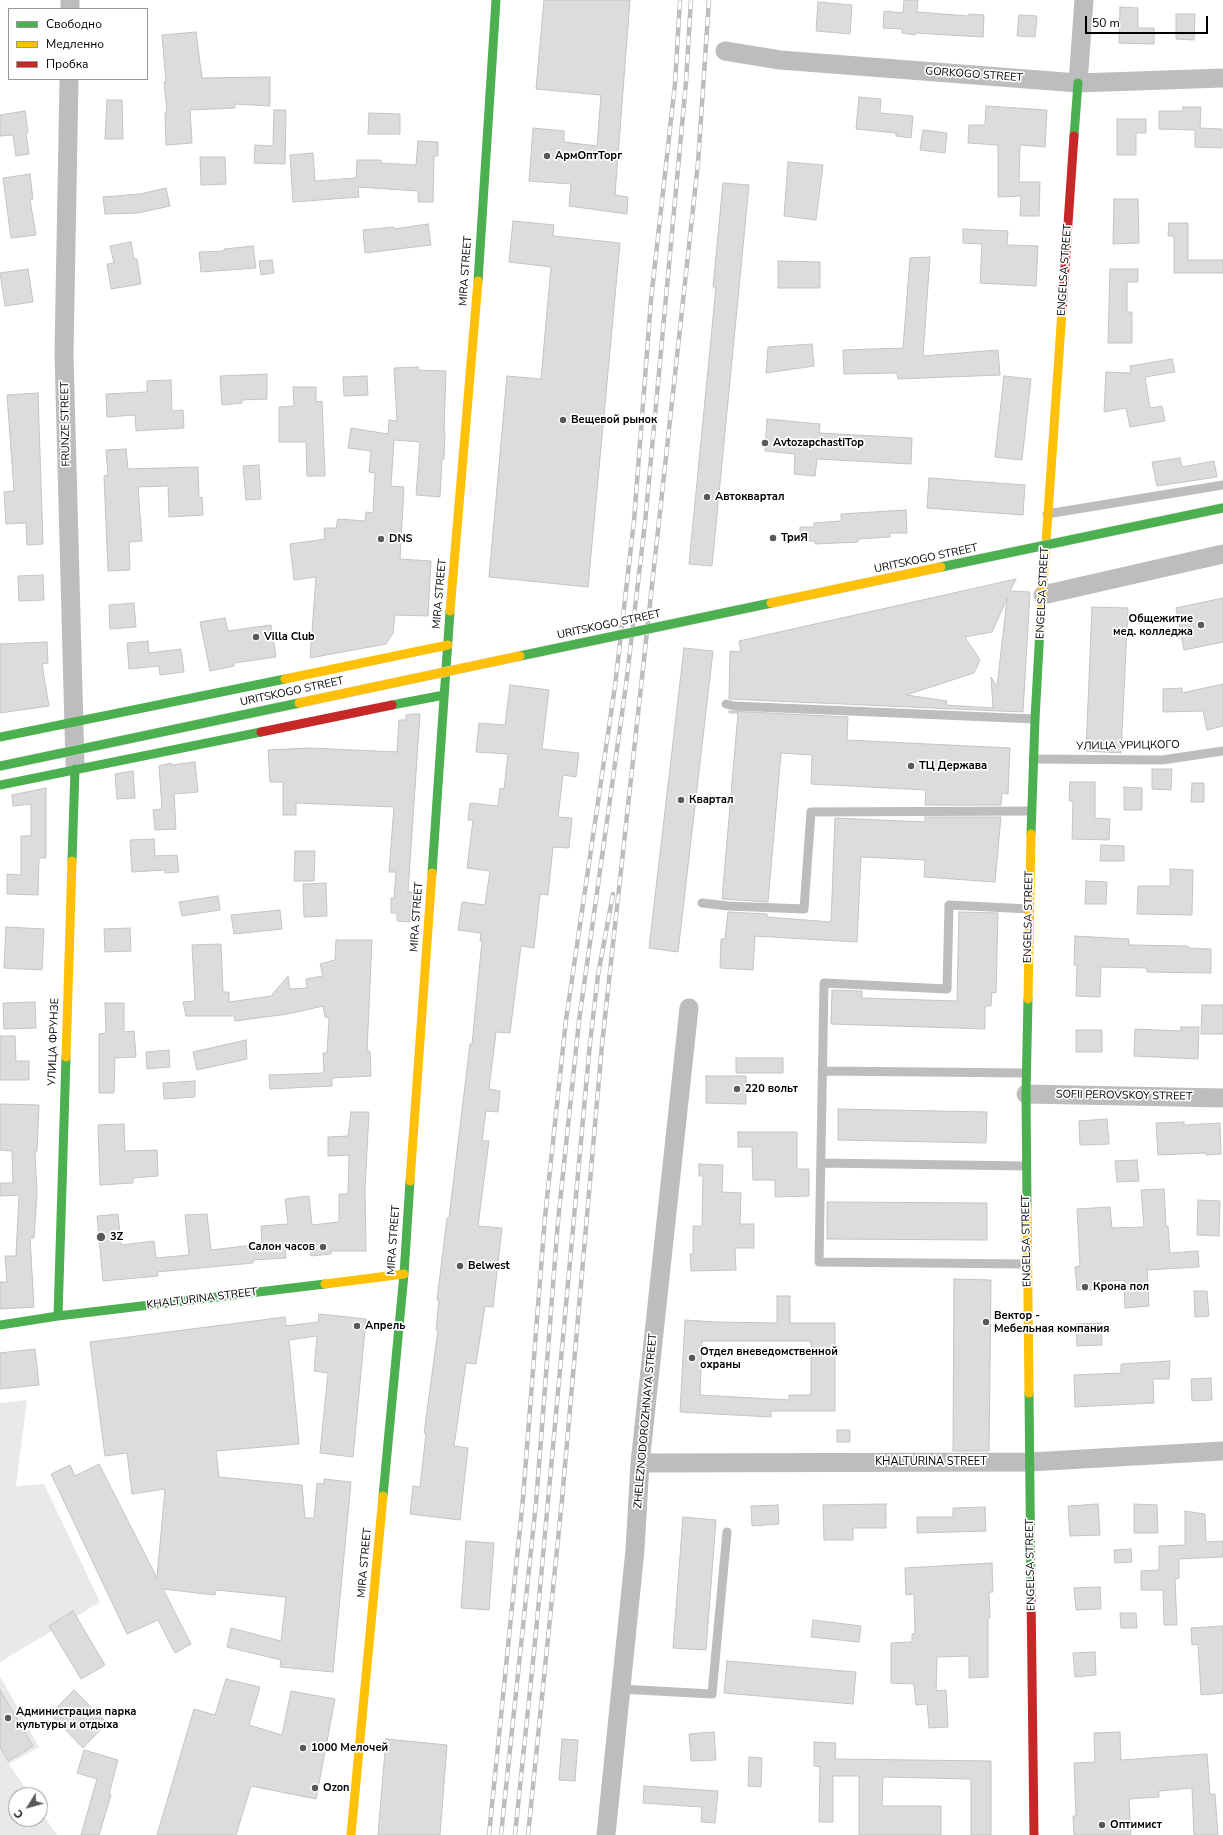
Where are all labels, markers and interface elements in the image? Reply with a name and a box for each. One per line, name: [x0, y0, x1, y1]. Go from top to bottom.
legend: [8, 8, 148, 80]
scale bar: [1087, 8, 1210, 34]
text: 50 m: [1092, 15, 1120, 31]
text: Свободно: [46, 16, 102, 32]
text: Медленно: [46, 36, 104, 52]
text: Пробка: [46, 56, 89, 72]
street label: GORKOGO STREET: [925, 65, 1023, 85]
place label: АрмОптТорг: [555, 149, 622, 163]
marker: АрмОптТорг: [542, 151, 552, 161]
street label: ENGELSA STREET: [1055, 224, 1075, 316]
street label: MIRA STREET: [457, 236, 475, 306]
street label: FRUNZE STREET: [59, 381, 73, 467]
place label: Вещевой рынок: [571, 413, 657, 427]
marker: Вещевой рынок: [558, 415, 568, 425]
place label: AvtozapchastiTop: [773, 436, 864, 450]
marker: AvtozapchastiTop: [760, 438, 770, 448]
place label: Автоквартал: [715, 490, 784, 504]
marker: Автоквартал: [702, 492, 712, 502]
place label: ТриЯ: [781, 531, 808, 545]
place label: DNS: [389, 532, 413, 546]
marker: ТриЯ: [768, 533, 778, 543]
marker: DNS: [376, 534, 386, 544]
street label: URITSKOGO STREET: [873, 542, 979, 576]
street label: ENGELSA STREET: [1034, 547, 1052, 639]
street label: MIRA STREET: [430, 558, 450, 630]
street label: URITSKOGO STREET: [556, 608, 662, 642]
place label: Общежитие мед. колледжа: [1113, 612, 1193, 638]
marker: Общежитие мед. колледжа: [1196, 620, 1206, 630]
place label: Villa Club: [264, 630, 315, 644]
marker: Villa Club: [251, 632, 261, 642]
street label: URITSKOGO STREET: [239, 675, 345, 709]
street label: УЛИЦА УРИЦКОГО: [1076, 738, 1180, 754]
place label: ТЦ Держава: [919, 759, 987, 773]
marker: ТЦ Держава: [906, 761, 916, 771]
place label: Квартал: [689, 793, 734, 807]
marker: Квартал: [676, 795, 686, 805]
street label: ENGELSA STREET: [1022, 871, 1036, 963]
street label: MIRA STREET: [408, 882, 426, 952]
street label: УЛИЦА ФРУНЗЕ: [46, 998, 62, 1086]
place label: 220 вольт: [745, 1082, 798, 1096]
marker: 220 вольт: [732, 1084, 742, 1094]
street label: SOFII PEROVSKOY STREET: [1056, 1088, 1192, 1104]
street label: ENGELSA STREET: [1020, 1195, 1034, 1287]
street label: MIRA STREET: [385, 1205, 403, 1275]
place label: 3Z: [110, 1230, 123, 1244]
marker: 3Z: [95, 1231, 107, 1243]
place label: Салон часов: [248, 1240, 315, 1254]
marker: Салон часов: [318, 1242, 328, 1252]
place label: Belwest: [468, 1259, 510, 1273]
marker: Belwest: [455, 1261, 465, 1271]
place label: Крона пол: [1093, 1280, 1149, 1294]
marker: Крона пол: [1080, 1282, 1090, 1292]
street label: KHALTURINA STREET: [146, 1286, 258, 1312]
place label: Вектор - Мебельная компания: [994, 1309, 1109, 1335]
marker: Вектор - Мебельная компания: [981, 1317, 991, 1327]
place label: Апрель: [365, 1319, 405, 1333]
marker: Апрель: [352, 1321, 362, 1331]
street label: ZHELEZNODOROZHNAYA STREET: [632, 1333, 660, 1509]
place label: Отдел вневедомственной охраны: [700, 1345, 838, 1371]
marker: Отдел вневедомственной охраны: [687, 1353, 697, 1363]
street label: KHALTURINA STREET: [875, 1455, 987, 1469]
street label: ENGELSA STREET: [1024, 1519, 1038, 1611]
street label: MIRA STREET: [355, 1527, 375, 1599]
place label: Администрация парка культуры и отдыха: [16, 1705, 137, 1731]
marker: Администрация парка культуры и отдыха: [3, 1713, 13, 1723]
place label: 1000 Мелочей: [311, 1741, 388, 1755]
marker: 1000 Мелочей: [298, 1743, 308, 1753]
place label: Ozon: [323, 1781, 350, 1795]
marker: Ozon: [310, 1783, 320, 1793]
north arrow: [8, 1787, 48, 1827]
text: С: [11, 1806, 27, 1821]
place label: Оптимист: [1110, 1818, 1162, 1832]
marker: Оптимист: [1097, 1820, 1107, 1830]

